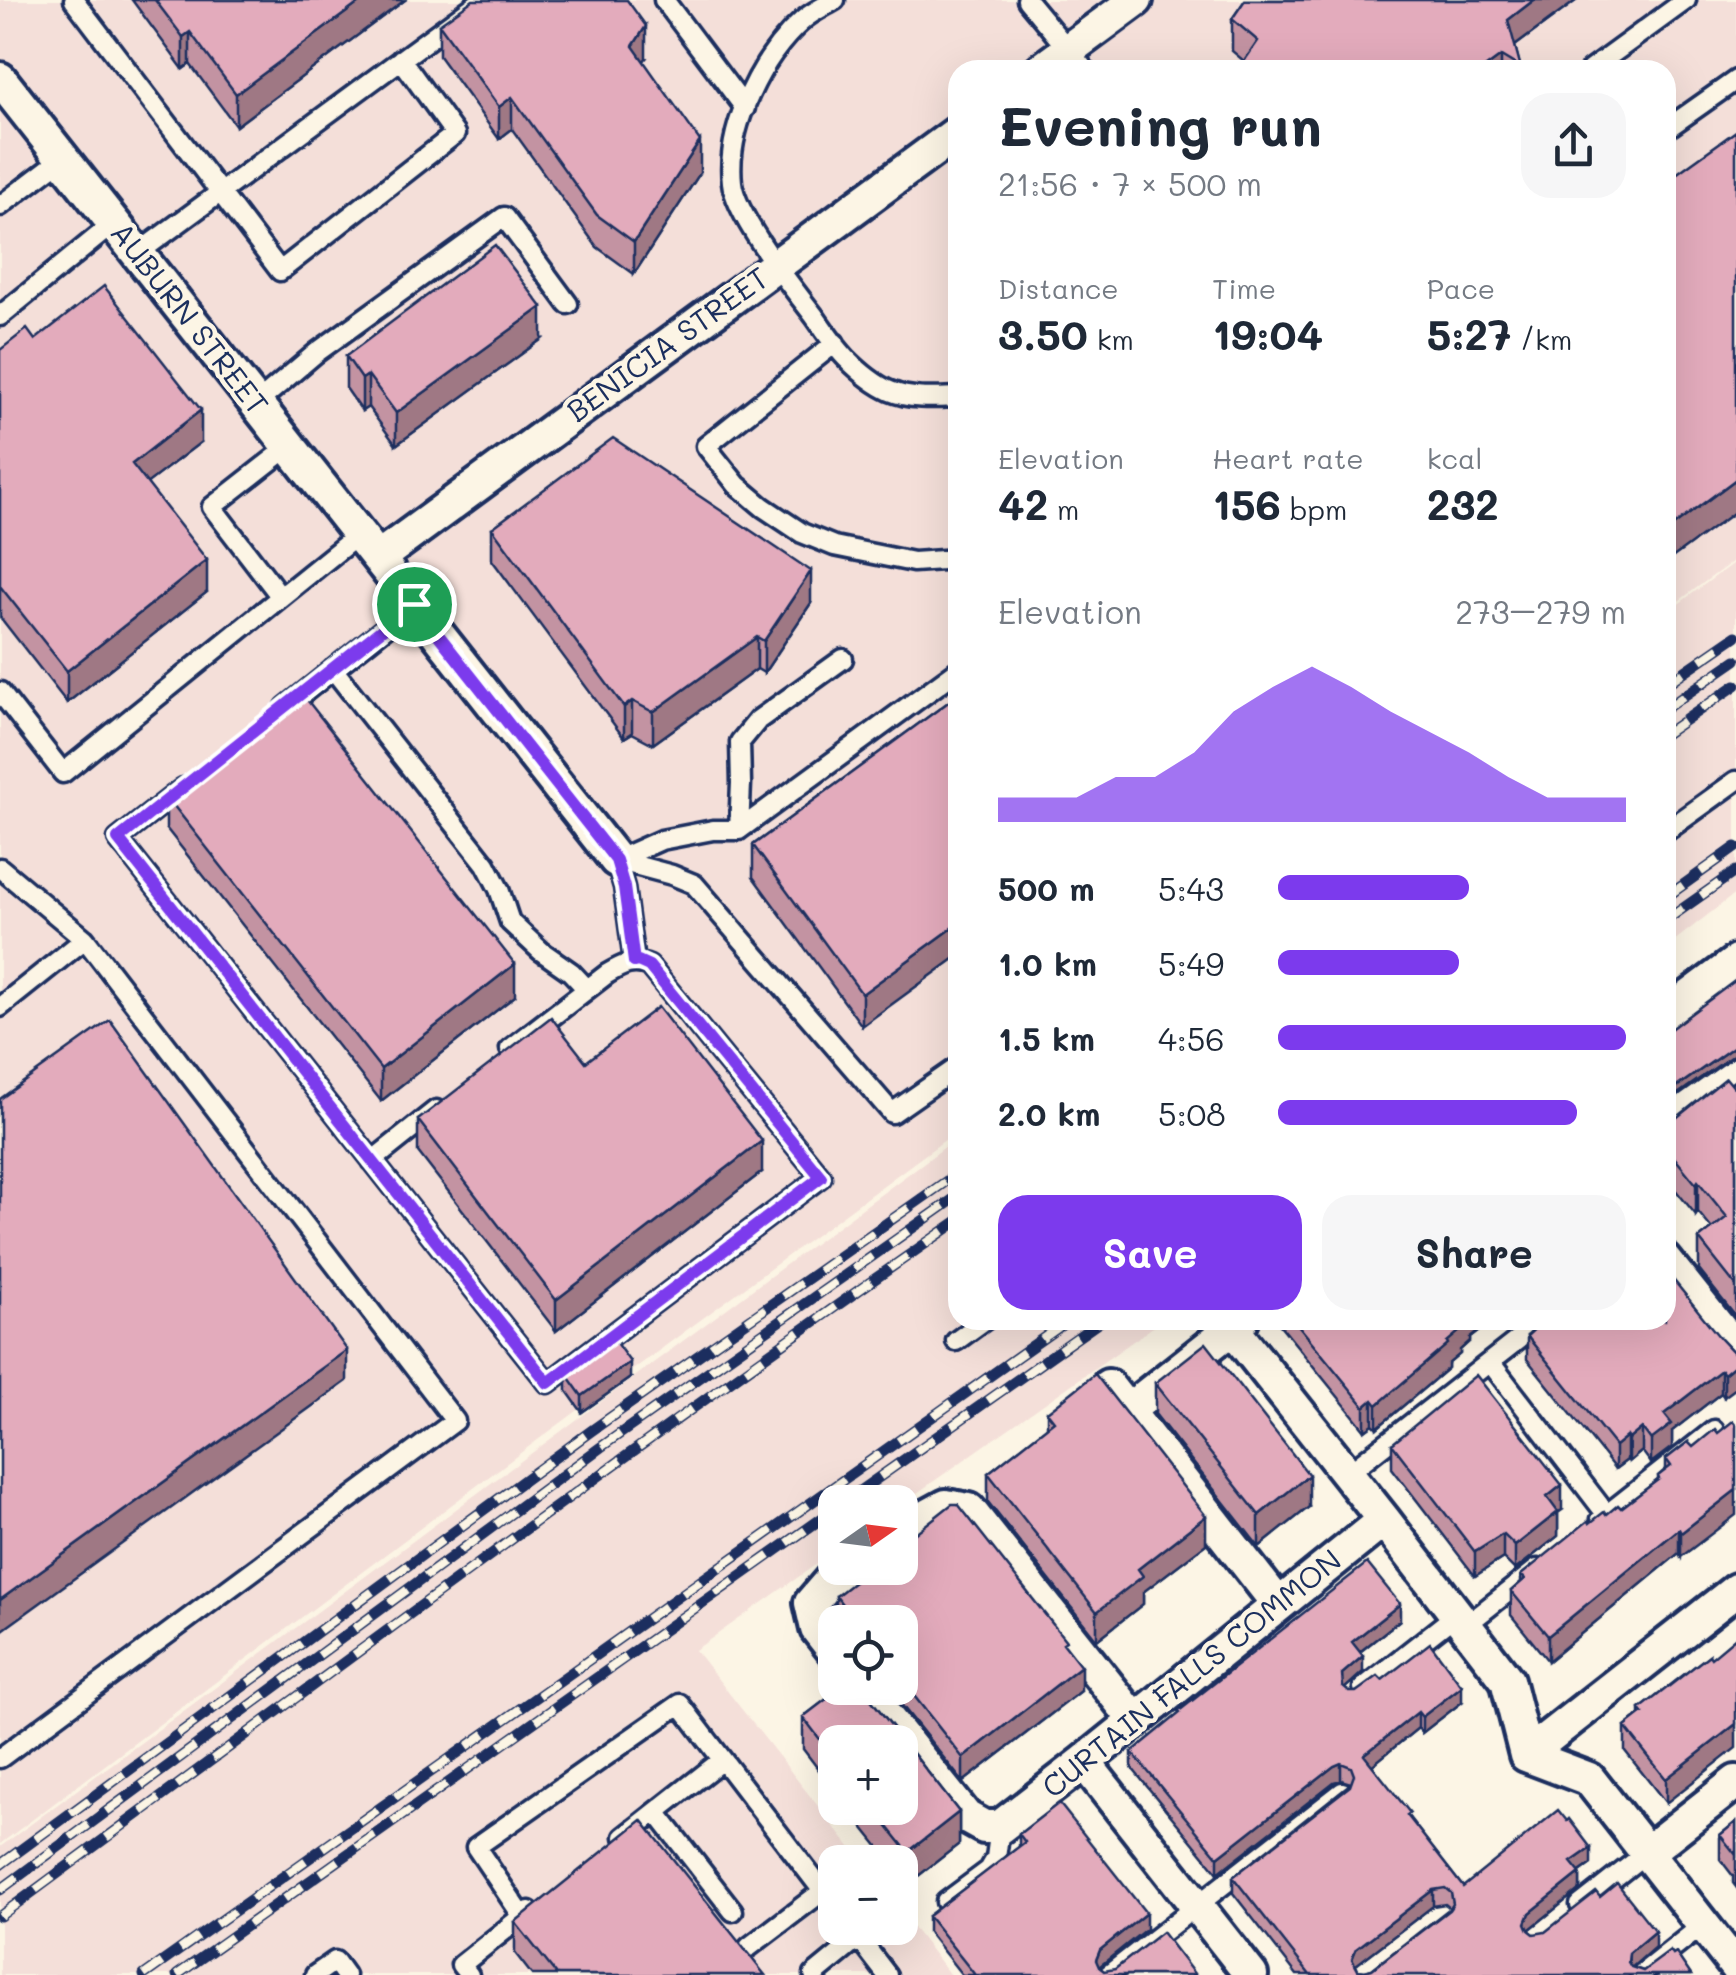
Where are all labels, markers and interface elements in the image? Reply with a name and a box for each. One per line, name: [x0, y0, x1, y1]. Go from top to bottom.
text: Evening run: [998, 88, 1322, 160]
button: share: [1521, 93, 1626, 198]
text: 21:56 · 7 × 500 m: [998, 162, 1262, 204]
street label: AUBURN STREET: [103, 213, 278, 422]
street label: BENICIA STREET: [558, 257, 776, 430]
text: Distance: [998, 270, 1119, 306]
text: Time: [1212, 270, 1276, 306]
text: Pace: [1427, 270, 1495, 306]
text: 3.50: [998, 306, 1088, 361]
text: 19:04: [1212, 306, 1323, 361]
text: 5:27: [1427, 306, 1511, 361]
text: km: [1088, 321, 1134, 357]
text: /km: [1511, 321, 1572, 357]
text: Elevation: [998, 440, 1124, 476]
text: Heart rate: [1212, 440, 1364, 476]
text: kcal: [1427, 440, 1482, 476]
text: 42: [998, 476, 1048, 531]
text: 156: [1212, 476, 1281, 531]
text: 232: [1427, 476, 1499, 531]
text: m: [1048, 491, 1079, 527]
text: bpm: [1281, 491, 1347, 527]
pin: [372, 562, 457, 647]
icon: arrive: [387, 577, 442, 632]
text: Elevation: [998, 590, 1142, 632]
text: 273–279 m: [1455, 590, 1626, 632]
text: 500 m: [998, 867, 1095, 909]
text: 5:43: [1158, 867, 1224, 909]
text: 1.0 km: [998, 942, 1097, 984]
text: 5:49: [1158, 942, 1224, 984]
text: 1.5 km: [998, 1017, 1095, 1059]
text: 4:56: [1158, 1017, 1225, 1059]
text: 2.0 km: [998, 1092, 1101, 1134]
text: 5:08: [1158, 1092, 1226, 1134]
button: Save: [998, 1195, 1302, 1310]
button: Share: [1322, 1195, 1626, 1310]
north arrow: [818, 1485, 918, 1585]
map controls: [818, 1485, 918, 1945]
street label: CURTAIN FALLS COMMON: [1033, 1539, 1349, 1806]
button: locate: [818, 1605, 918, 1705]
button: +: [818, 1725, 918, 1825]
button: −: [818, 1845, 918, 1945]

